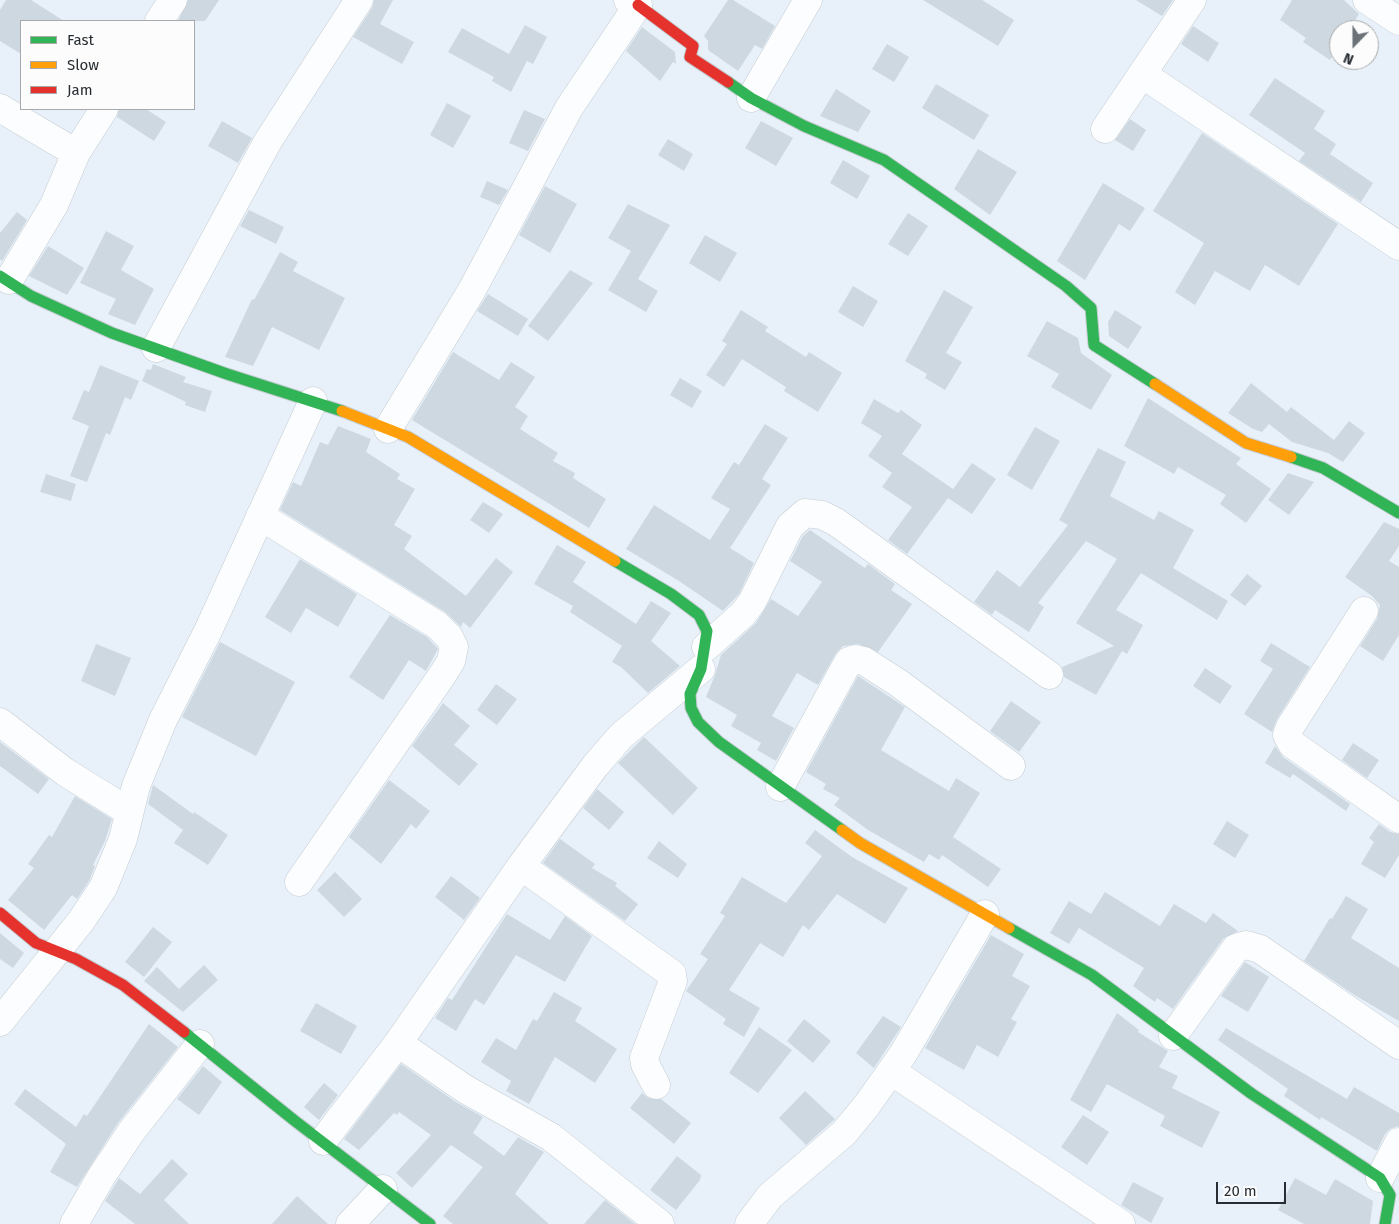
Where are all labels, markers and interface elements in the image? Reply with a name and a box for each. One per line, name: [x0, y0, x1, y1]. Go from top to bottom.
legend: [20, 20, 195, 110]
north arrow: [1329, 20, 1379, 70]
text: Fast: [67, 31, 94, 49]
text: N: [1341, 49, 1356, 68]
text: Slow: [67, 56, 99, 74]
text: Jam: [67, 81, 93, 99]
scale bar: [1219, 1172, 1289, 1204]
text: 20 m: [1224, 1182, 1257, 1200]

